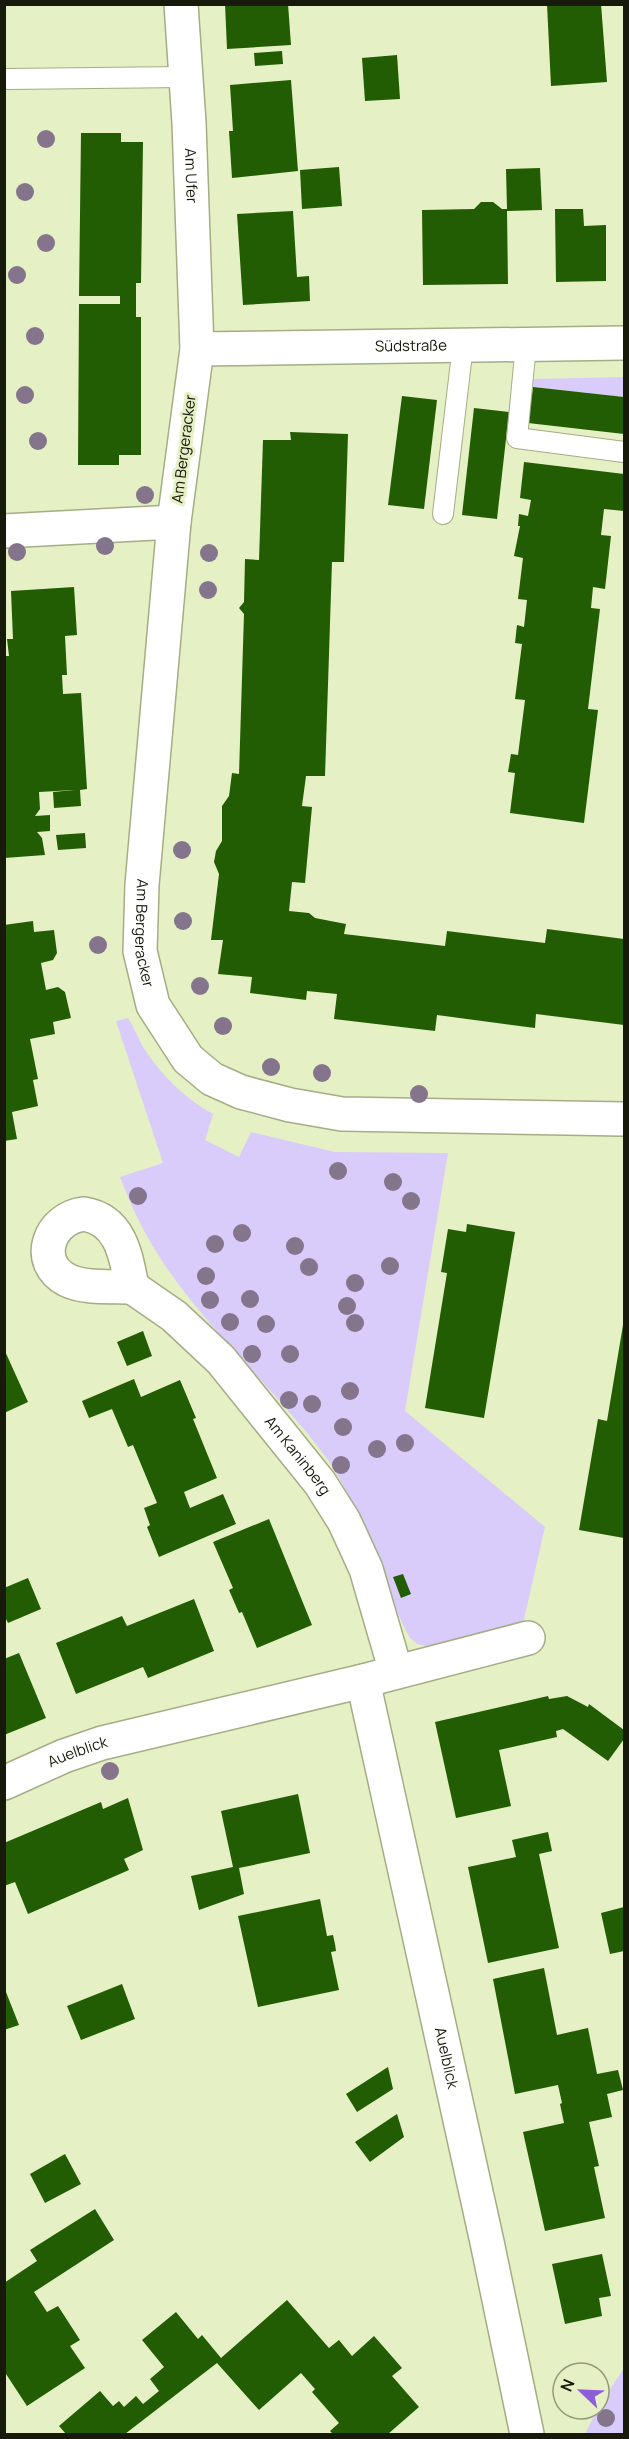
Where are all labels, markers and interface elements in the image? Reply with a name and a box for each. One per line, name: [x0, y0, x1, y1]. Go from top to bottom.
street label: Am Ufer: [180, 148, 203, 204]
street label: Südstraße: [375, 334, 447, 356]
street label: Am Bergeracker: [166, 393, 201, 504]
street label: Am Bergeracker: [130, 878, 160, 990]
street label: Am Kaninberg: [260, 1411, 336, 1499]
street label: Auelblick: [44, 1731, 110, 1772]
street label: Auelblick: [430, 2025, 464, 2091]
north arrow: [551, 2361, 611, 2421]
text: N: [555, 2376, 580, 2395]

